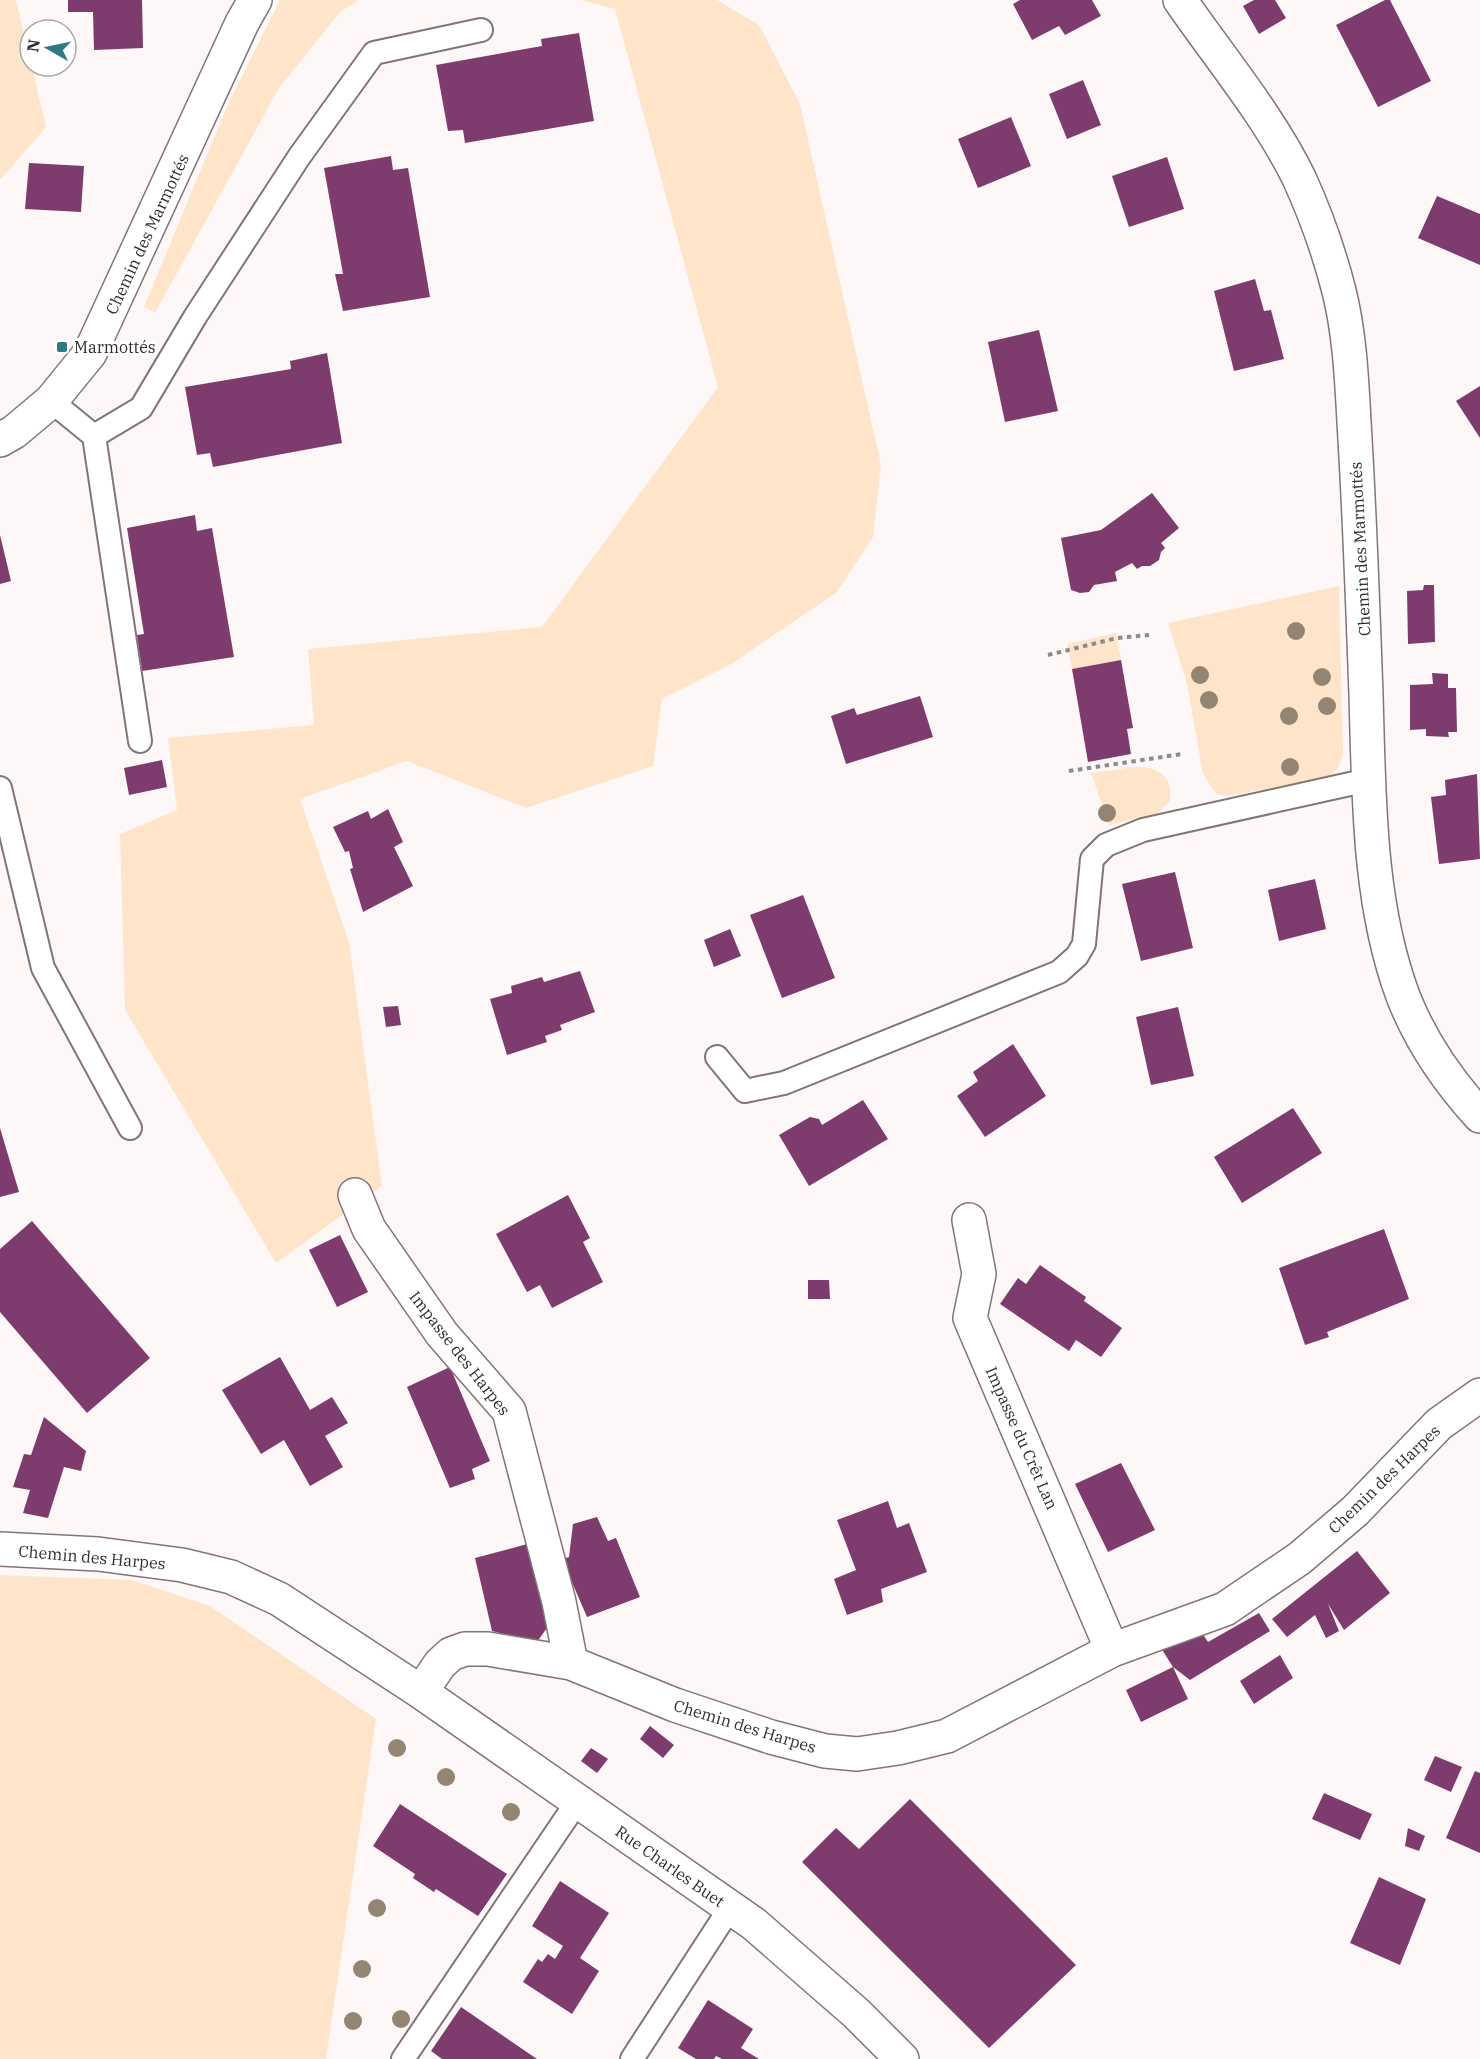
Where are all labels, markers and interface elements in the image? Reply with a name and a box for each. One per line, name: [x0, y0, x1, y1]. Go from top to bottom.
north arrow: [18, 18, 78, 78]
text: N: [22, 38, 44, 53]
street label: Chemin des Marmottés: [101, 151, 193, 317]
place label: Marmottés: [74, 337, 156, 357]
marker: Marmottés: [55, 340, 69, 354]
street label: Chemin des Marmottés: [1345, 461, 1375, 637]
street label: Impasse des Harpes: [405, 1287, 515, 1419]
street label: Impasse du Crêt Lan: [981, 1363, 1063, 1513]
street label: Chemin des Harpes: [1324, 1420, 1444, 1538]
street label: Chemin des Harpes: [18, 1541, 166, 1573]
street label: Chemin des Harpes: [671, 1695, 819, 1757]
street label: Rue Charles Buet: [612, 1821, 729, 1911]

